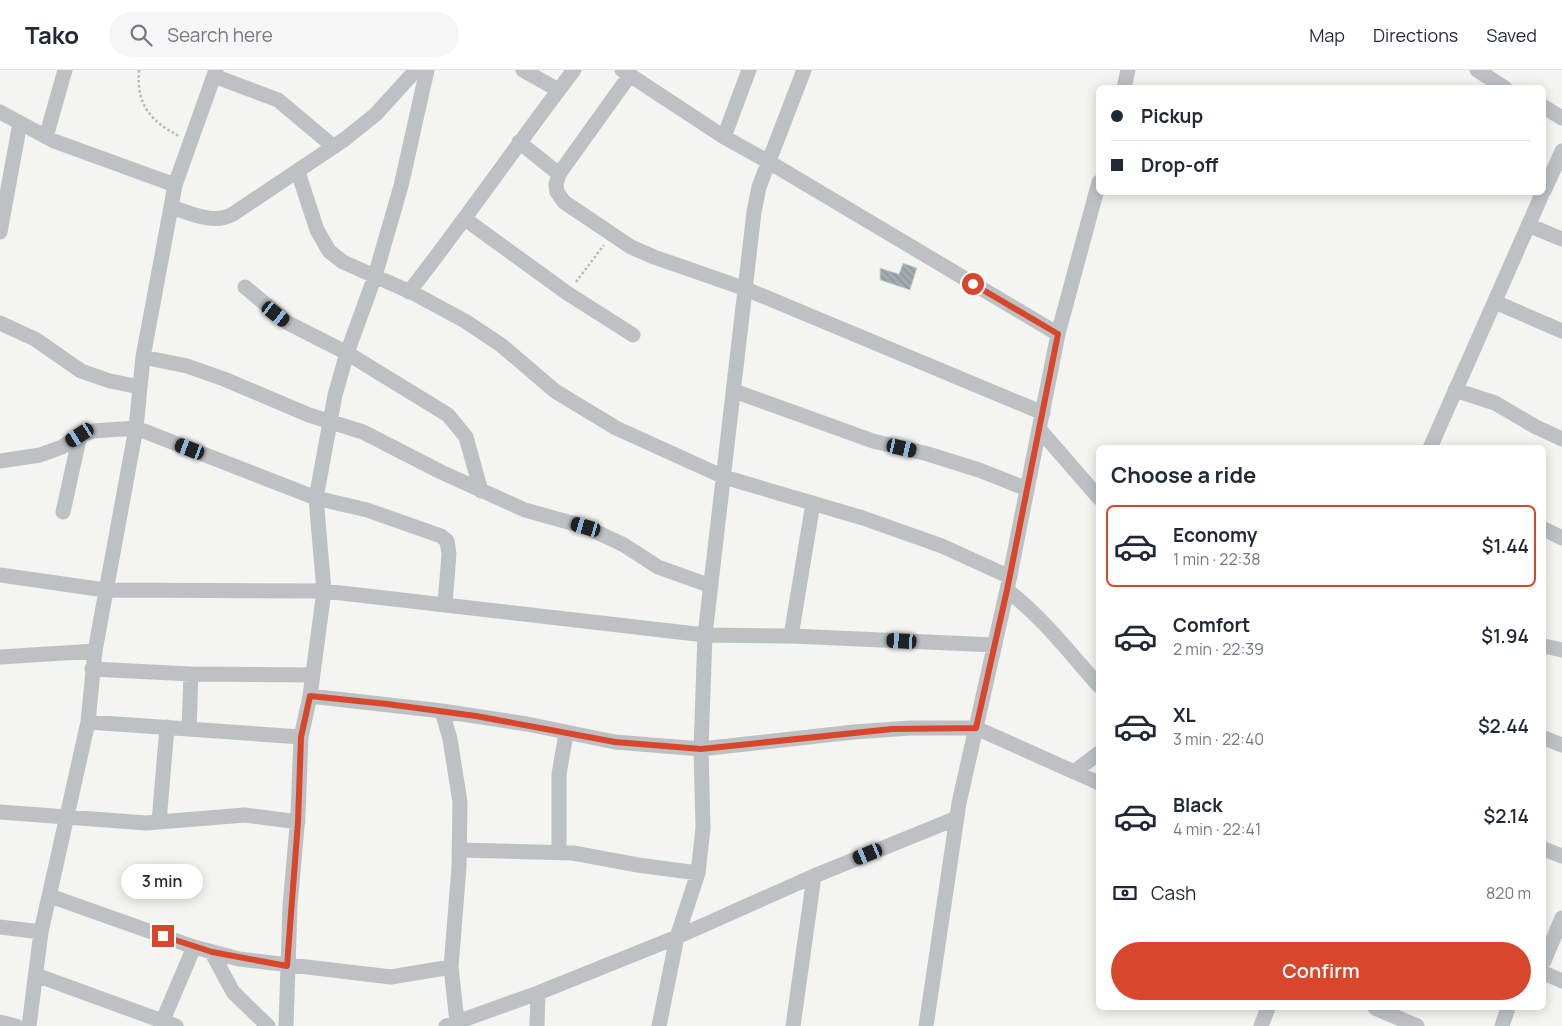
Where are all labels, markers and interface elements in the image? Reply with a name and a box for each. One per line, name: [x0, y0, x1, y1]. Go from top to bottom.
search box: [109, 12, 459, 57]
text: Tako: [25, 18, 79, 51]
icon: search: [127, 21, 155, 49]
text: Search here: [167, 22, 273, 48]
text: Map: [1309, 23, 1345, 47]
text: Directions: [1373, 23, 1458, 47]
text: Saved: [1486, 23, 1537, 47]
text: Pickup: [1141, 103, 1203, 129]
text: Drop-off: [1141, 152, 1218, 178]
route start: [962, 273, 984, 295]
car: [259, 299, 292, 329]
car: [63, 421, 96, 449]
car: [173, 437, 206, 461]
car: [885, 437, 918, 459]
text: Choose a ride: [1111, 460, 1256, 490]
car: [569, 516, 602, 538]
text: Economy: [1173, 522, 1257, 548]
icon: car: [1113, 524, 1158, 569]
text: $1.44: [1482, 533, 1529, 559]
text: 1 min · 22:38: [1173, 548, 1260, 570]
text: Comfort: [1173, 612, 1250, 638]
icon: car: [1113, 614, 1158, 659]
text: $1.94: [1481, 623, 1529, 649]
car: [886, 633, 917, 649]
text: 2 min · 22:39: [1173, 638, 1264, 660]
text: XL: [1173, 702, 1196, 728]
icon: car: [1113, 704, 1158, 749]
text: $2.44: [1478, 713, 1529, 739]
text: 3 min · 22:40: [1173, 728, 1264, 750]
text: Black: [1173, 792, 1222, 818]
icon: car: [1113, 794, 1158, 839]
text: $2.14: [1484, 803, 1529, 829]
text: 4 min · 22:41: [1173, 818, 1261, 840]
car: [851, 841, 884, 867]
callout: 3 min: [122, 864, 204, 898]
text: 3 min: [142, 870, 182, 892]
icon: cash: [1111, 879, 1139, 907]
text: Cash: [1151, 880, 1196, 906]
text: 820 m: [1486, 882, 1531, 904]
route end: [152, 925, 174, 947]
button: Confirm: [1111, 942, 1531, 1000]

